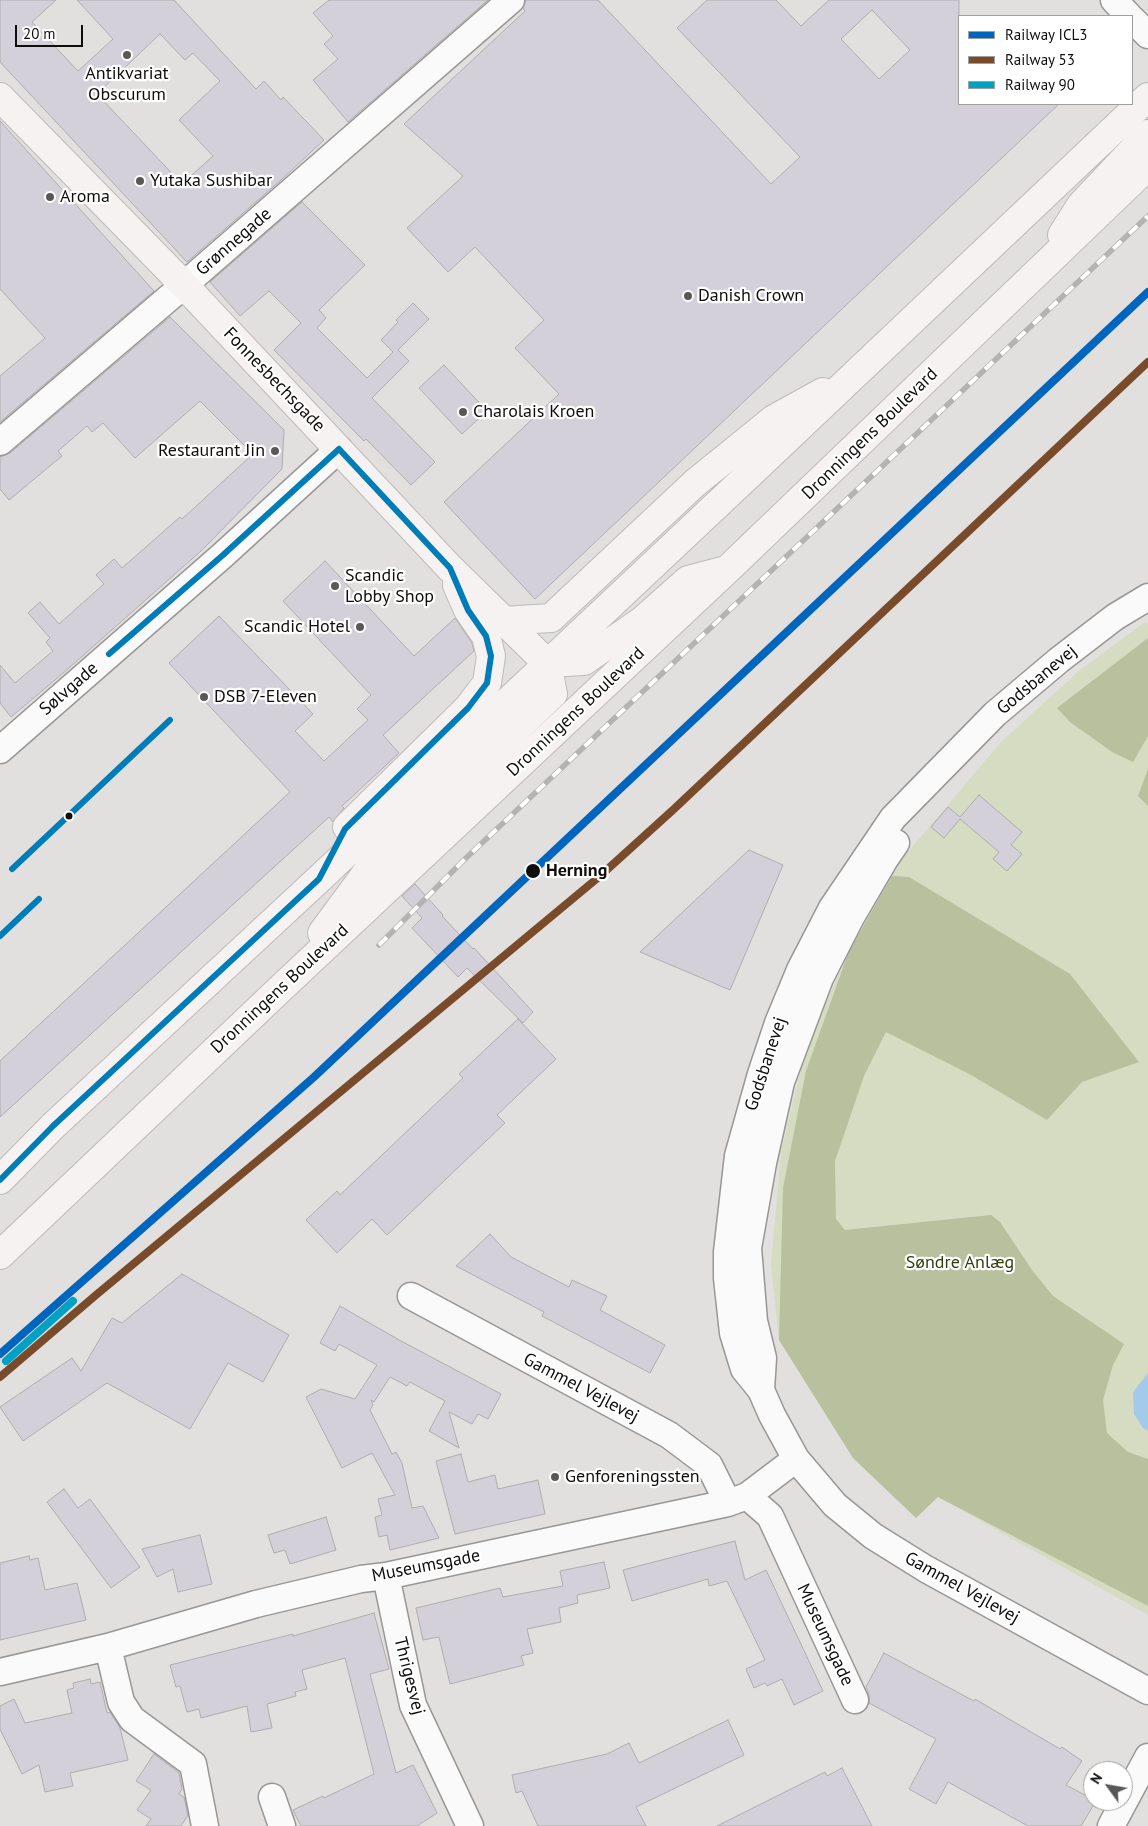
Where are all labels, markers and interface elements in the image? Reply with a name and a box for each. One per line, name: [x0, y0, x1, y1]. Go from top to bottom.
scale bar: [18, 15, 85, 47]
legend: [958, 15, 1133, 105]
text: 20 m: [23, 24, 56, 43]
text: Railway ICL3: [1005, 25, 1087, 44]
marker: Antikvariat Obscurum: [121, 49, 133, 61]
text: Railway 53: [1005, 50, 1075, 69]
place label: Antikvariat Obscurum: [85, 63, 169, 106]
text: Railway 90: [1005, 75, 1075, 94]
place label: Yutaka Sushibar: [150, 170, 272, 192]
marker: Yutaka Sushibar: [134, 175, 146, 187]
place label: Aroma: [60, 186, 110, 208]
marker: Aroma: [44, 191, 56, 203]
street label: Grønnegade: [192, 203, 276, 281]
place label: Danish Crown: [698, 285, 804, 307]
marker: Danish Crown: [682, 290, 694, 302]
street label: Fonnesbechsgade: [219, 323, 329, 437]
street label: Dronningens Boulevard: [798, 364, 942, 504]
place label: Charolais Kroen: [473, 401, 594, 423]
marker: Charolais Kroen: [457, 406, 469, 418]
place label: Restaurant Jin: [158, 440, 265, 462]
marker: Restaurant Jin: [269, 445, 281, 457]
place label: Scandic Lobby Shop: [345, 565, 434, 608]
marker: Scandic Lobby Shop: [329, 580, 341, 592]
place label: Scandic Hotel: [244, 616, 350, 638]
marker: Scandic Hotel: [354, 621, 366, 633]
street label: Godsbanevej: [993, 640, 1081, 720]
street label: Dronningens Boulevard: [503, 643, 649, 781]
street label: Sølvgade: [35, 658, 103, 720]
place label: DSB 7-Eleven: [214, 686, 317, 708]
marker: DSB 7-Eleven: [198, 691, 210, 703]
unlabelled marker: [64, 811, 74, 821]
place label: Herning: [546, 860, 607, 882]
marker: Herning: [524, 862, 542, 880]
street label: Dronningens Boulevard: [207, 920, 353, 1058]
street label: Godsbanevej: [741, 1014, 791, 1114]
park label: Søndre Anlæg: [906, 1252, 1014, 1274]
street label: Gammel Vejlevej: [519, 1348, 643, 1428]
place label: Genforeningssten: [565, 1466, 700, 1488]
marker: Genforeningssten: [549, 1471, 561, 1483]
street label: Museumsgade: [370, 1545, 482, 1587]
street label: Gammel Vejlevej: [901, 1548, 1023, 1628]
street label: Museumsgade: [792, 1581, 858, 1689]
street label: Thrigesvej: [389, 1635, 429, 1717]
north arrow: [1083, 1761, 1133, 1811]
text: N: [1086, 1770, 1106, 1787]

